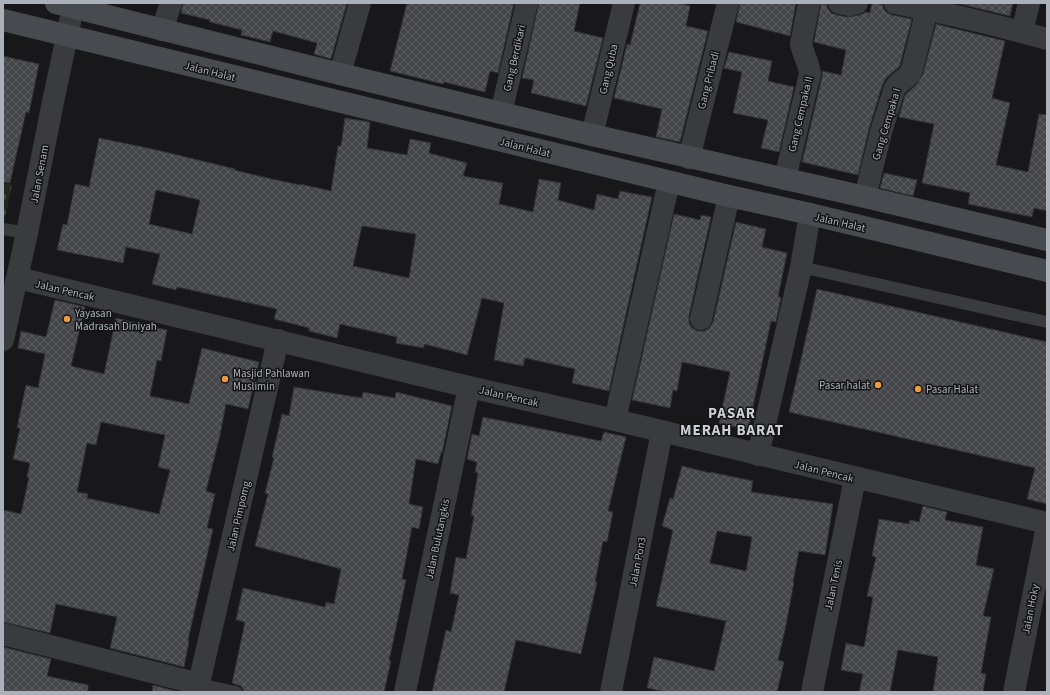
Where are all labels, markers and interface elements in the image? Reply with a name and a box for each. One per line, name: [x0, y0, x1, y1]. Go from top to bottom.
street label: Gang Berdikari: [500, 23, 529, 93]
street label: Gang Quba: [595, 43, 622, 96]
street label: Gang Pribadi: [694, 50, 723, 111]
street label: Jalan Halat: [183, 58, 237, 85]
street label: Gang Cempaka II: [784, 75, 816, 153]
street label: Gang Cempaka I: [868, 86, 905, 162]
street label: Jalan Halat: [498, 134, 552, 161]
street label: Jalan Senam: [26, 144, 53, 205]
street label: Jalan Halat: [813, 209, 867, 236]
street label: Jalan Pencak: [34, 276, 97, 305]
place label: Yayasan Madrasah Diniyah: [74, 306, 157, 334]
marker: Yayasan Madrasah Diniyah: [62, 314, 72, 324]
place label: Masjid Pahlawan Muslimin: [233, 366, 310, 394]
marker: Masjid Pahlawan Muslimin: [220, 374, 230, 384]
place label: Pasar halat: [819, 378, 870, 393]
marker: Pasar halat: [873, 380, 883, 390]
street label: Jalan Pencak: [478, 382, 541, 411]
place label: Pasar Halat: [926, 382, 978, 397]
marker: Pasar Halat: [913, 384, 923, 394]
district label: PASAR MERAH BARAT: [680, 403, 784, 441]
street label: Jalan Pencak: [793, 457, 856, 486]
street label: Jalan Pimpomg: [223, 479, 254, 553]
street label: Jalan Bulutangkis: [422, 497, 453, 581]
street label: Jalan Pon3: [625, 536, 650, 588]
street label: Jalan Tenis: [821, 558, 846, 612]
street label: Jalan Hoky: [1018, 583, 1043, 636]

